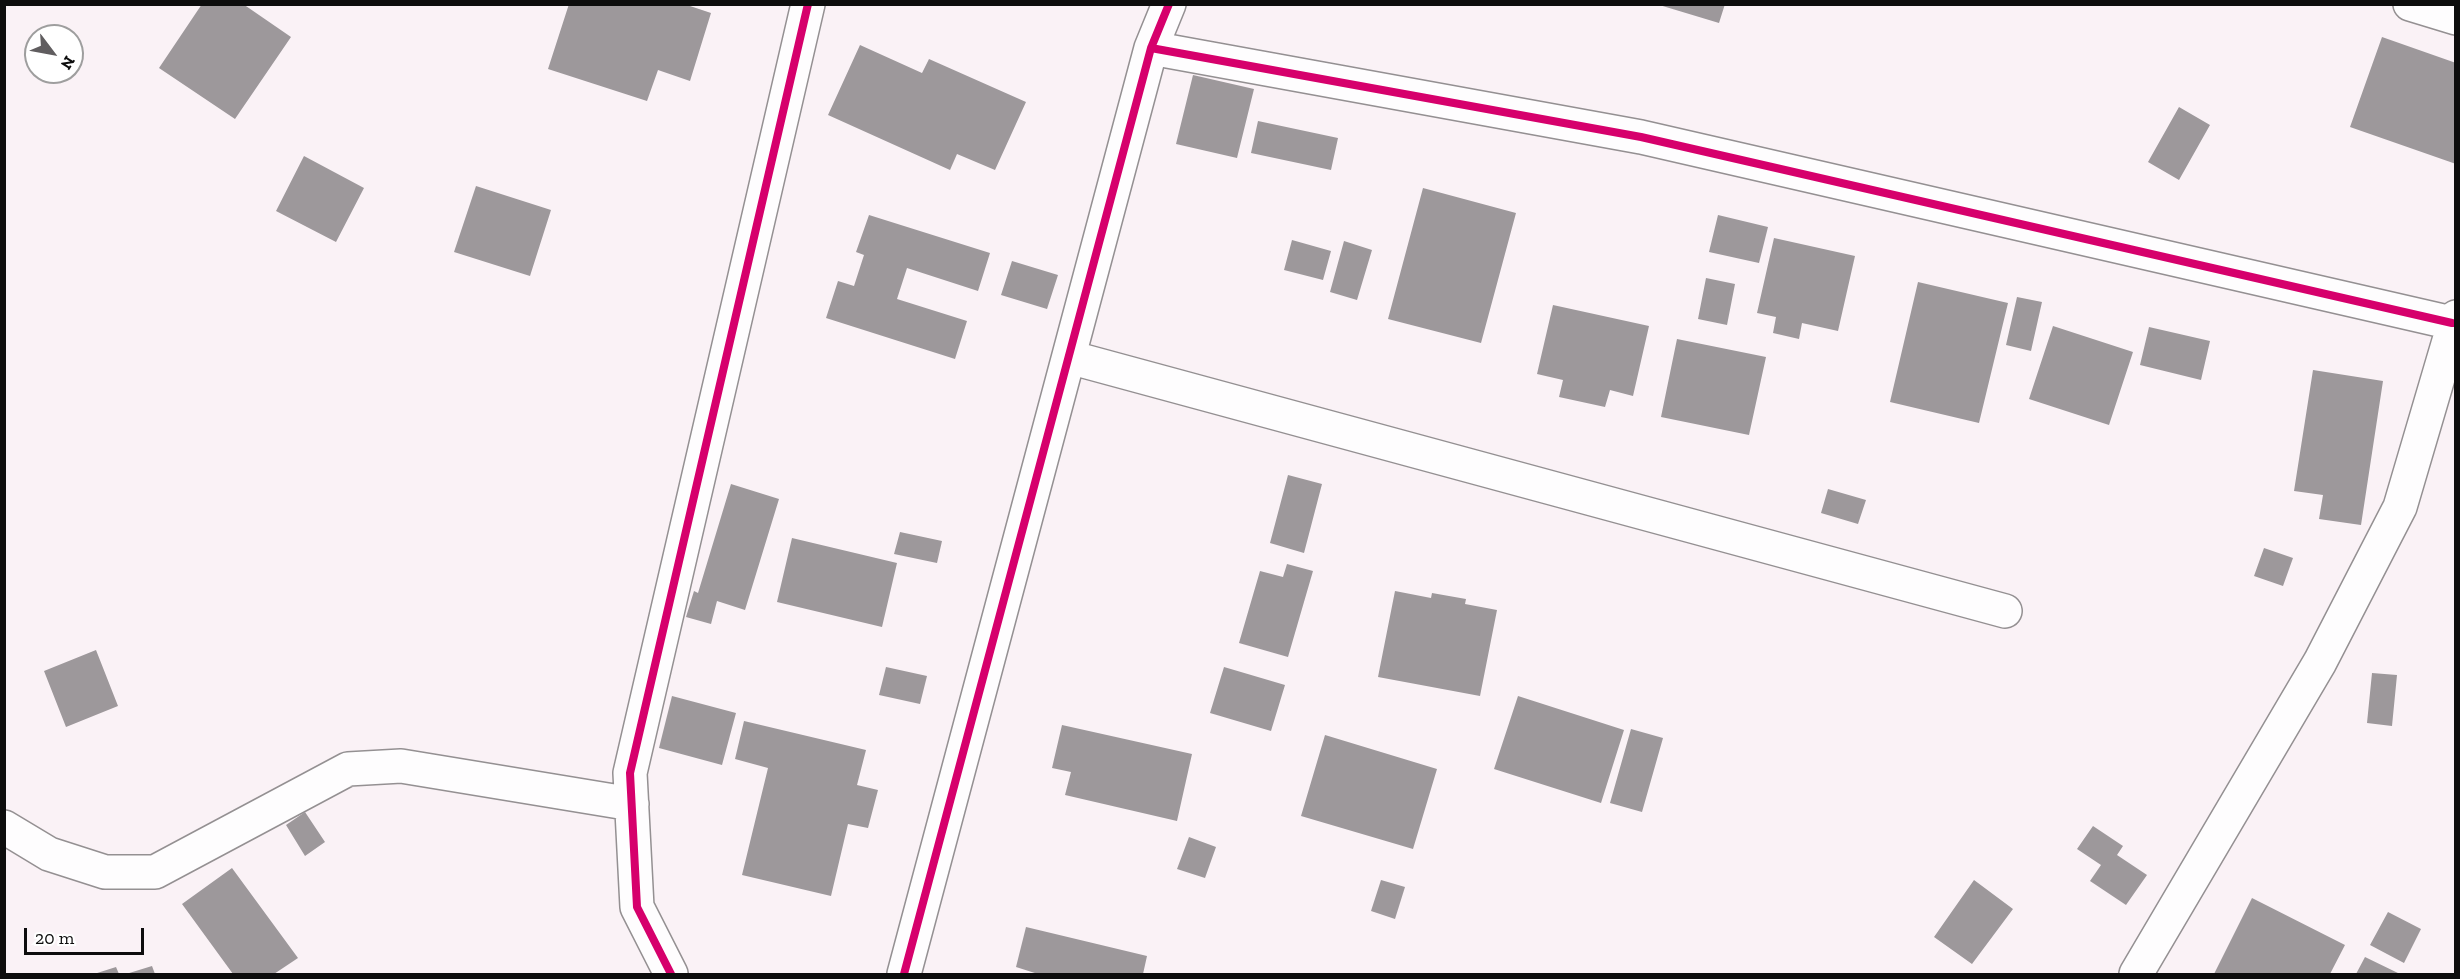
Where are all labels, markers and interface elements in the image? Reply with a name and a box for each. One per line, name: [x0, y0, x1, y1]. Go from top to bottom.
north arrow: [24, 24, 84, 84]
text: N: [57, 53, 79, 73]
scale bar: [27, 916, 147, 954]
text: 20 m: [35, 927, 74, 949]

